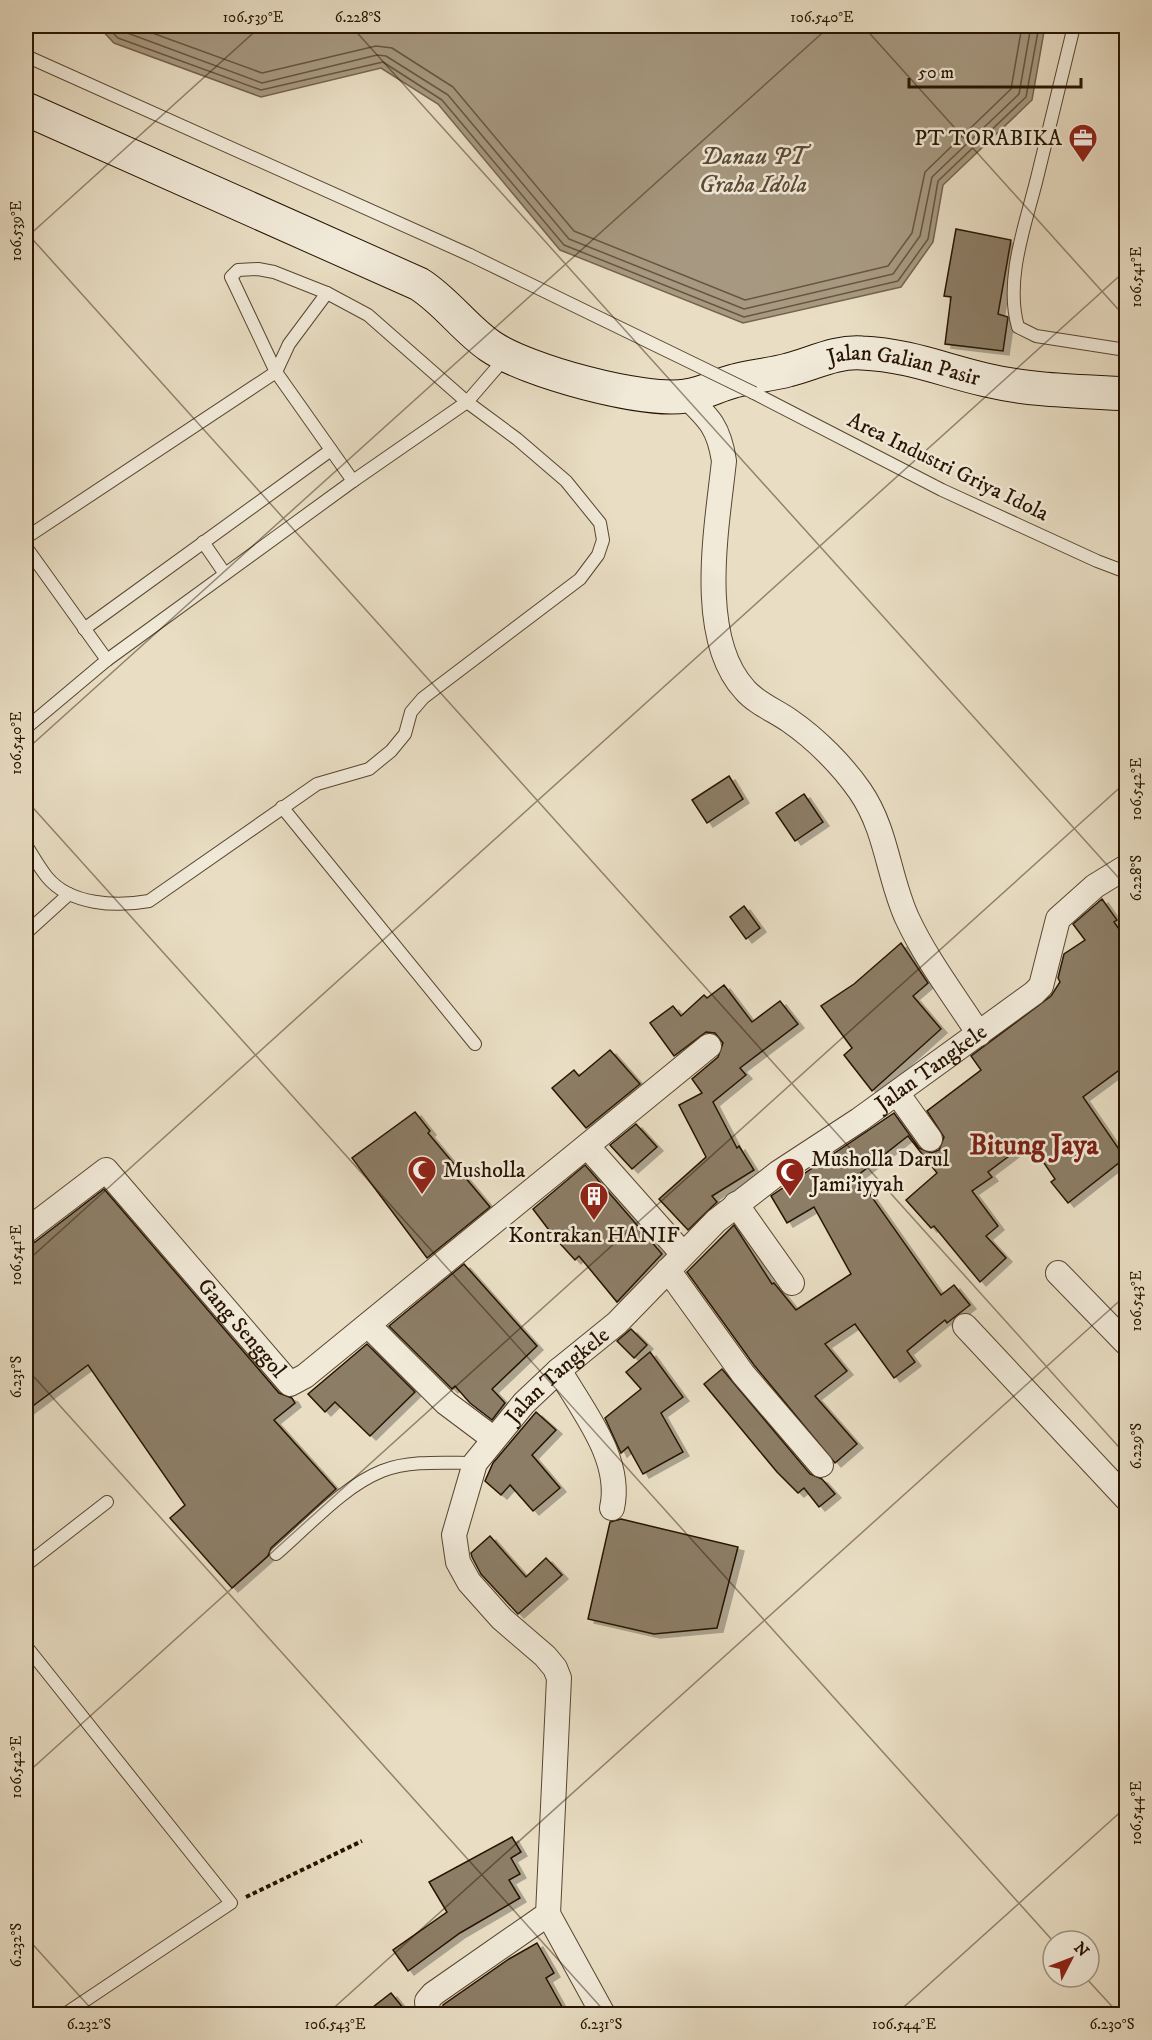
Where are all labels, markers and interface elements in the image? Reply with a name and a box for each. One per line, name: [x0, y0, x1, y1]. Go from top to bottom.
text: 106.539°E: [223, 8, 284, 27]
text: 6.228°S: [335, 8, 381, 27]
text: 106.540°E: [790, 8, 854, 27]
scale bar: [909, 51, 1082, 89]
text: 50 m: [918, 62, 954, 84]
office icon: PT TORABIKA: [1067, 122, 1099, 164]
place label: PT TORABIKA: [914, 125, 1063, 152]
water label: Danau PT Graha Idola: [699, 142, 811, 200]
text: 106.539°E: [7, 200, 26, 261]
text: 106.541°E: [1127, 246, 1146, 307]
street label: Jalan Galian Pasir: [822, 339, 984, 392]
street label: Area Industri Griya Idola: [843, 407, 1054, 528]
text: 106.540°E: [7, 711, 26, 775]
text: 106.542°E: [1127, 757, 1146, 820]
text: 6.228°S: [1127, 855, 1146, 901]
street label: Jalan Tangkele: [868, 1018, 992, 1118]
district label: Bitung Jaya: [970, 1128, 1100, 1163]
place label: Musholla Darul Jami'iyyah: [809, 1146, 950, 1198]
mosque icon: Musholla: [406, 1154, 438, 1196]
mosque icon: Musholla Darul Jami'iyyah: [774, 1156, 806, 1198]
place label: Musholla: [443, 1157, 526, 1184]
building icon: Kontrakan HANIF: [578, 1180, 610, 1222]
place label: Kontrakan HANIF: [508, 1222, 680, 1249]
text: 106.541°E: [7, 1224, 26, 1285]
text: 106.543°E: [1127, 1270, 1146, 1332]
street label: Gang Senggol: [192, 1273, 292, 1384]
street label: Jalan Tangkele: [498, 1321, 615, 1431]
text: 6.231°S: [7, 1356, 26, 1398]
text: 6.229°S: [1127, 1423, 1146, 1469]
text: 106.542°E: [7, 1735, 26, 1798]
text: 106.544°E: [1127, 1781, 1146, 1845]
text: 6.232°S: [7, 1923, 26, 1967]
north arrow: [1041, 1929, 1101, 1989]
text: N: [1070, 1938, 1093, 1961]
text: 6.232°S: [67, 2015, 111, 2034]
text: 106.543°E: [304, 2015, 366, 2034]
text: 6.231°S: [580, 2015, 622, 2034]
text: 106.544°E: [872, 2015, 936, 2034]
text: 6.230°S: [1089, 2015, 1135, 2034]

